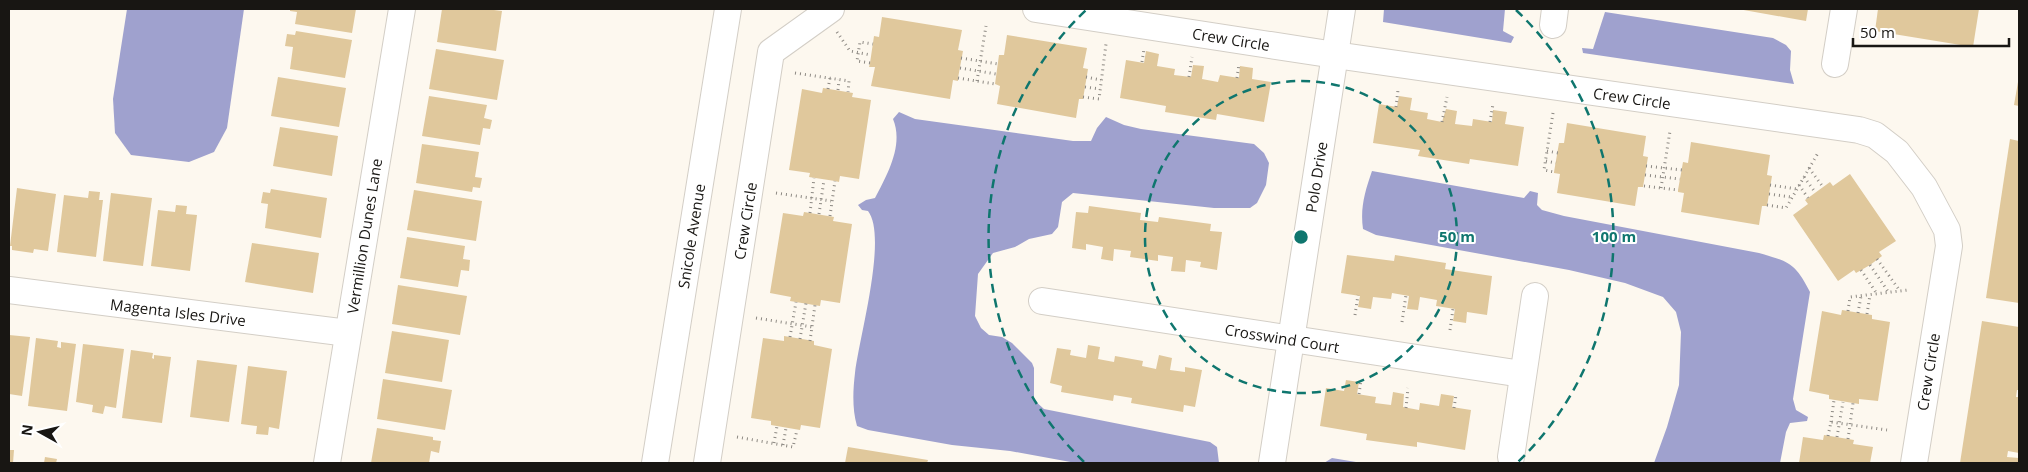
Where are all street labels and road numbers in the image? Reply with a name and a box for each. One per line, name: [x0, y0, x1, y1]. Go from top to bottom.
street label: Crew Circle: [1191, 23, 1271, 55]
street label: Crew Circle: [1592, 83, 1672, 113]
street label: Polo Drive: [1301, 140, 1331, 214]
street label: Vermillion Dunes Lane: [342, 157, 386, 315]
street label: Crew Circle: [729, 181, 761, 261]
street label: Snicole Avenue: [673, 182, 709, 290]
street label: Magenta Isles Drive: [109, 294, 247, 330]
street label: Crosswind Court: [1223, 319, 1341, 357]
street label: Crew Circle: [1912, 332, 1944, 412]

